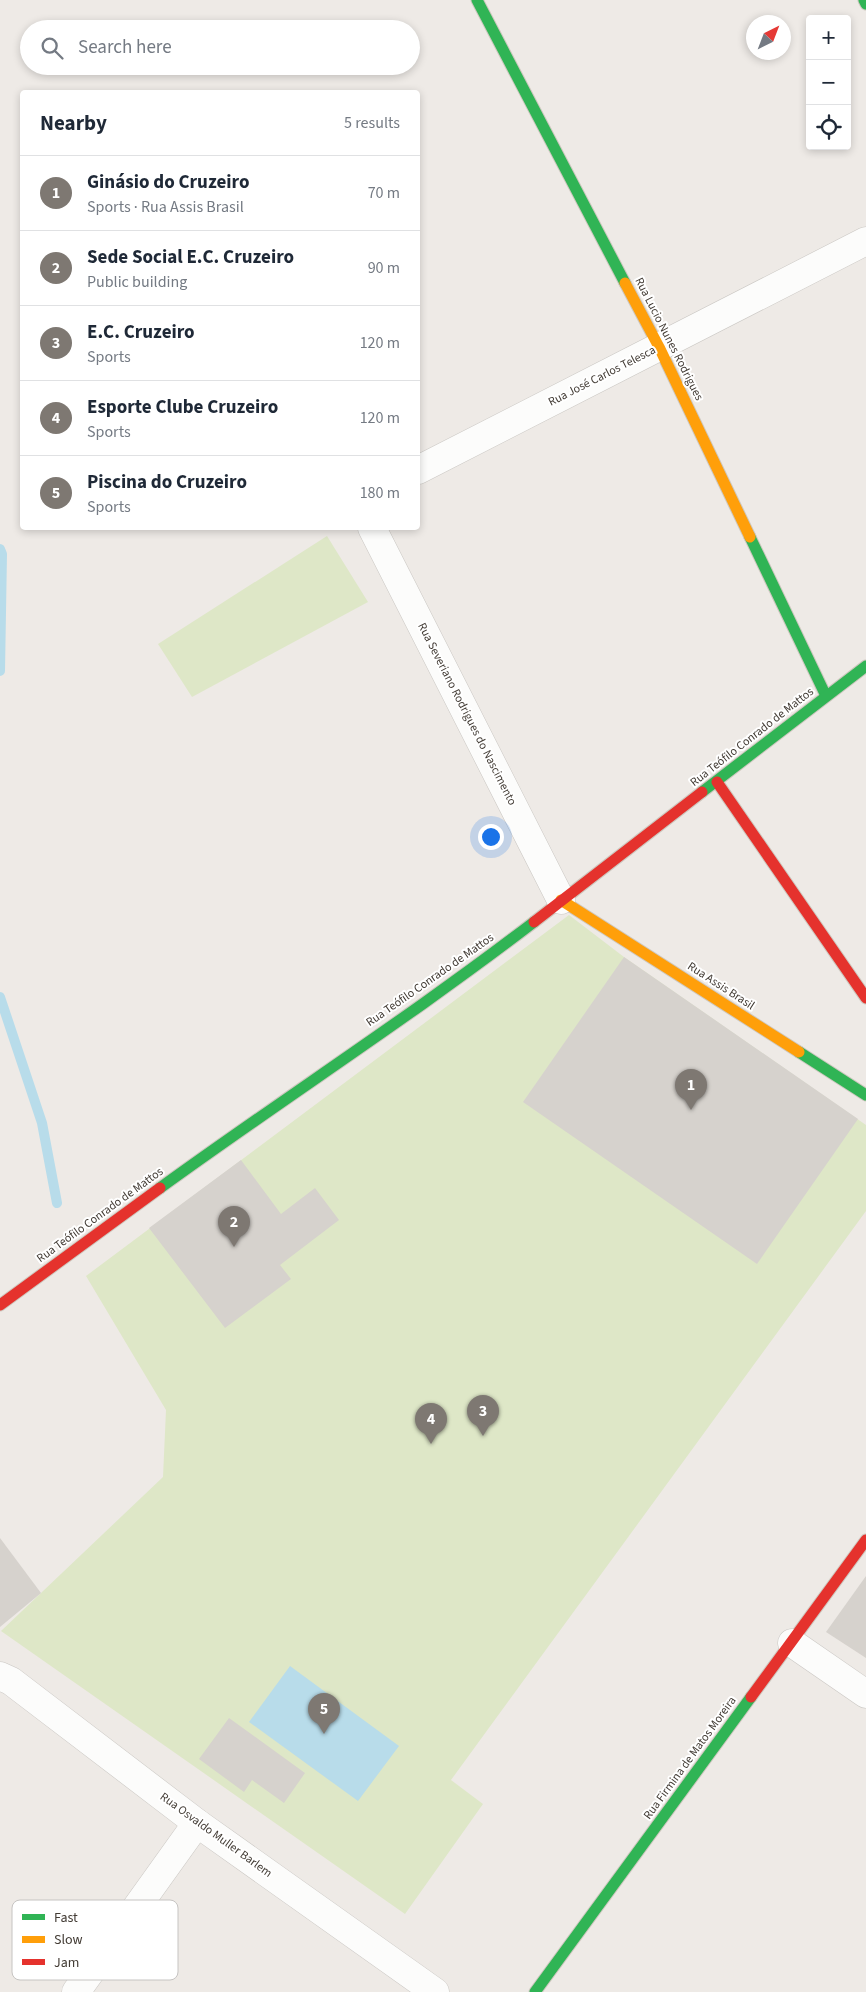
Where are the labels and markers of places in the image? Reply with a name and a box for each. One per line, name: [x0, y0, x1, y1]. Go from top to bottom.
pin: 1: [675, 1069, 707, 1110]
pin: 2: [218, 1206, 250, 1247]
pin: 3: [467, 1395, 499, 1436]
pin: 4: [415, 1403, 447, 1444]
pin: 5: [308, 1693, 340, 1734]

